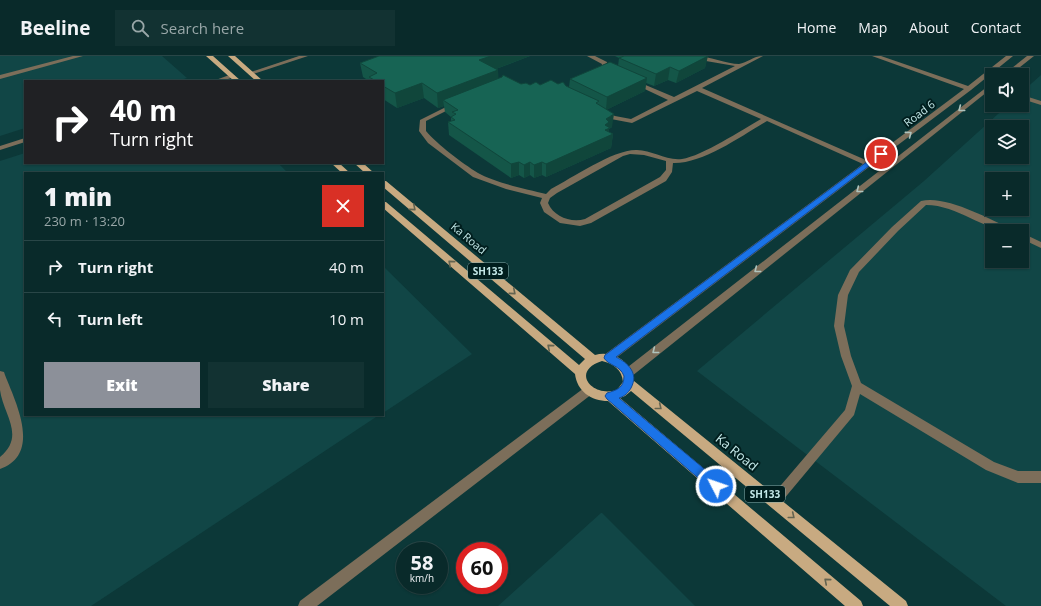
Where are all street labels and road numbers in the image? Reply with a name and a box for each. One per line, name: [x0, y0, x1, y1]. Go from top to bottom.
street label: Road 6: [900, 96, 938, 130]
street label: Ka Road: [448, 219, 490, 257]
road number: SH133: [468, 263, 508, 279]
street label: Ka Road: [712, 429, 762, 475]
road number: SH133: [745, 486, 785, 502]

